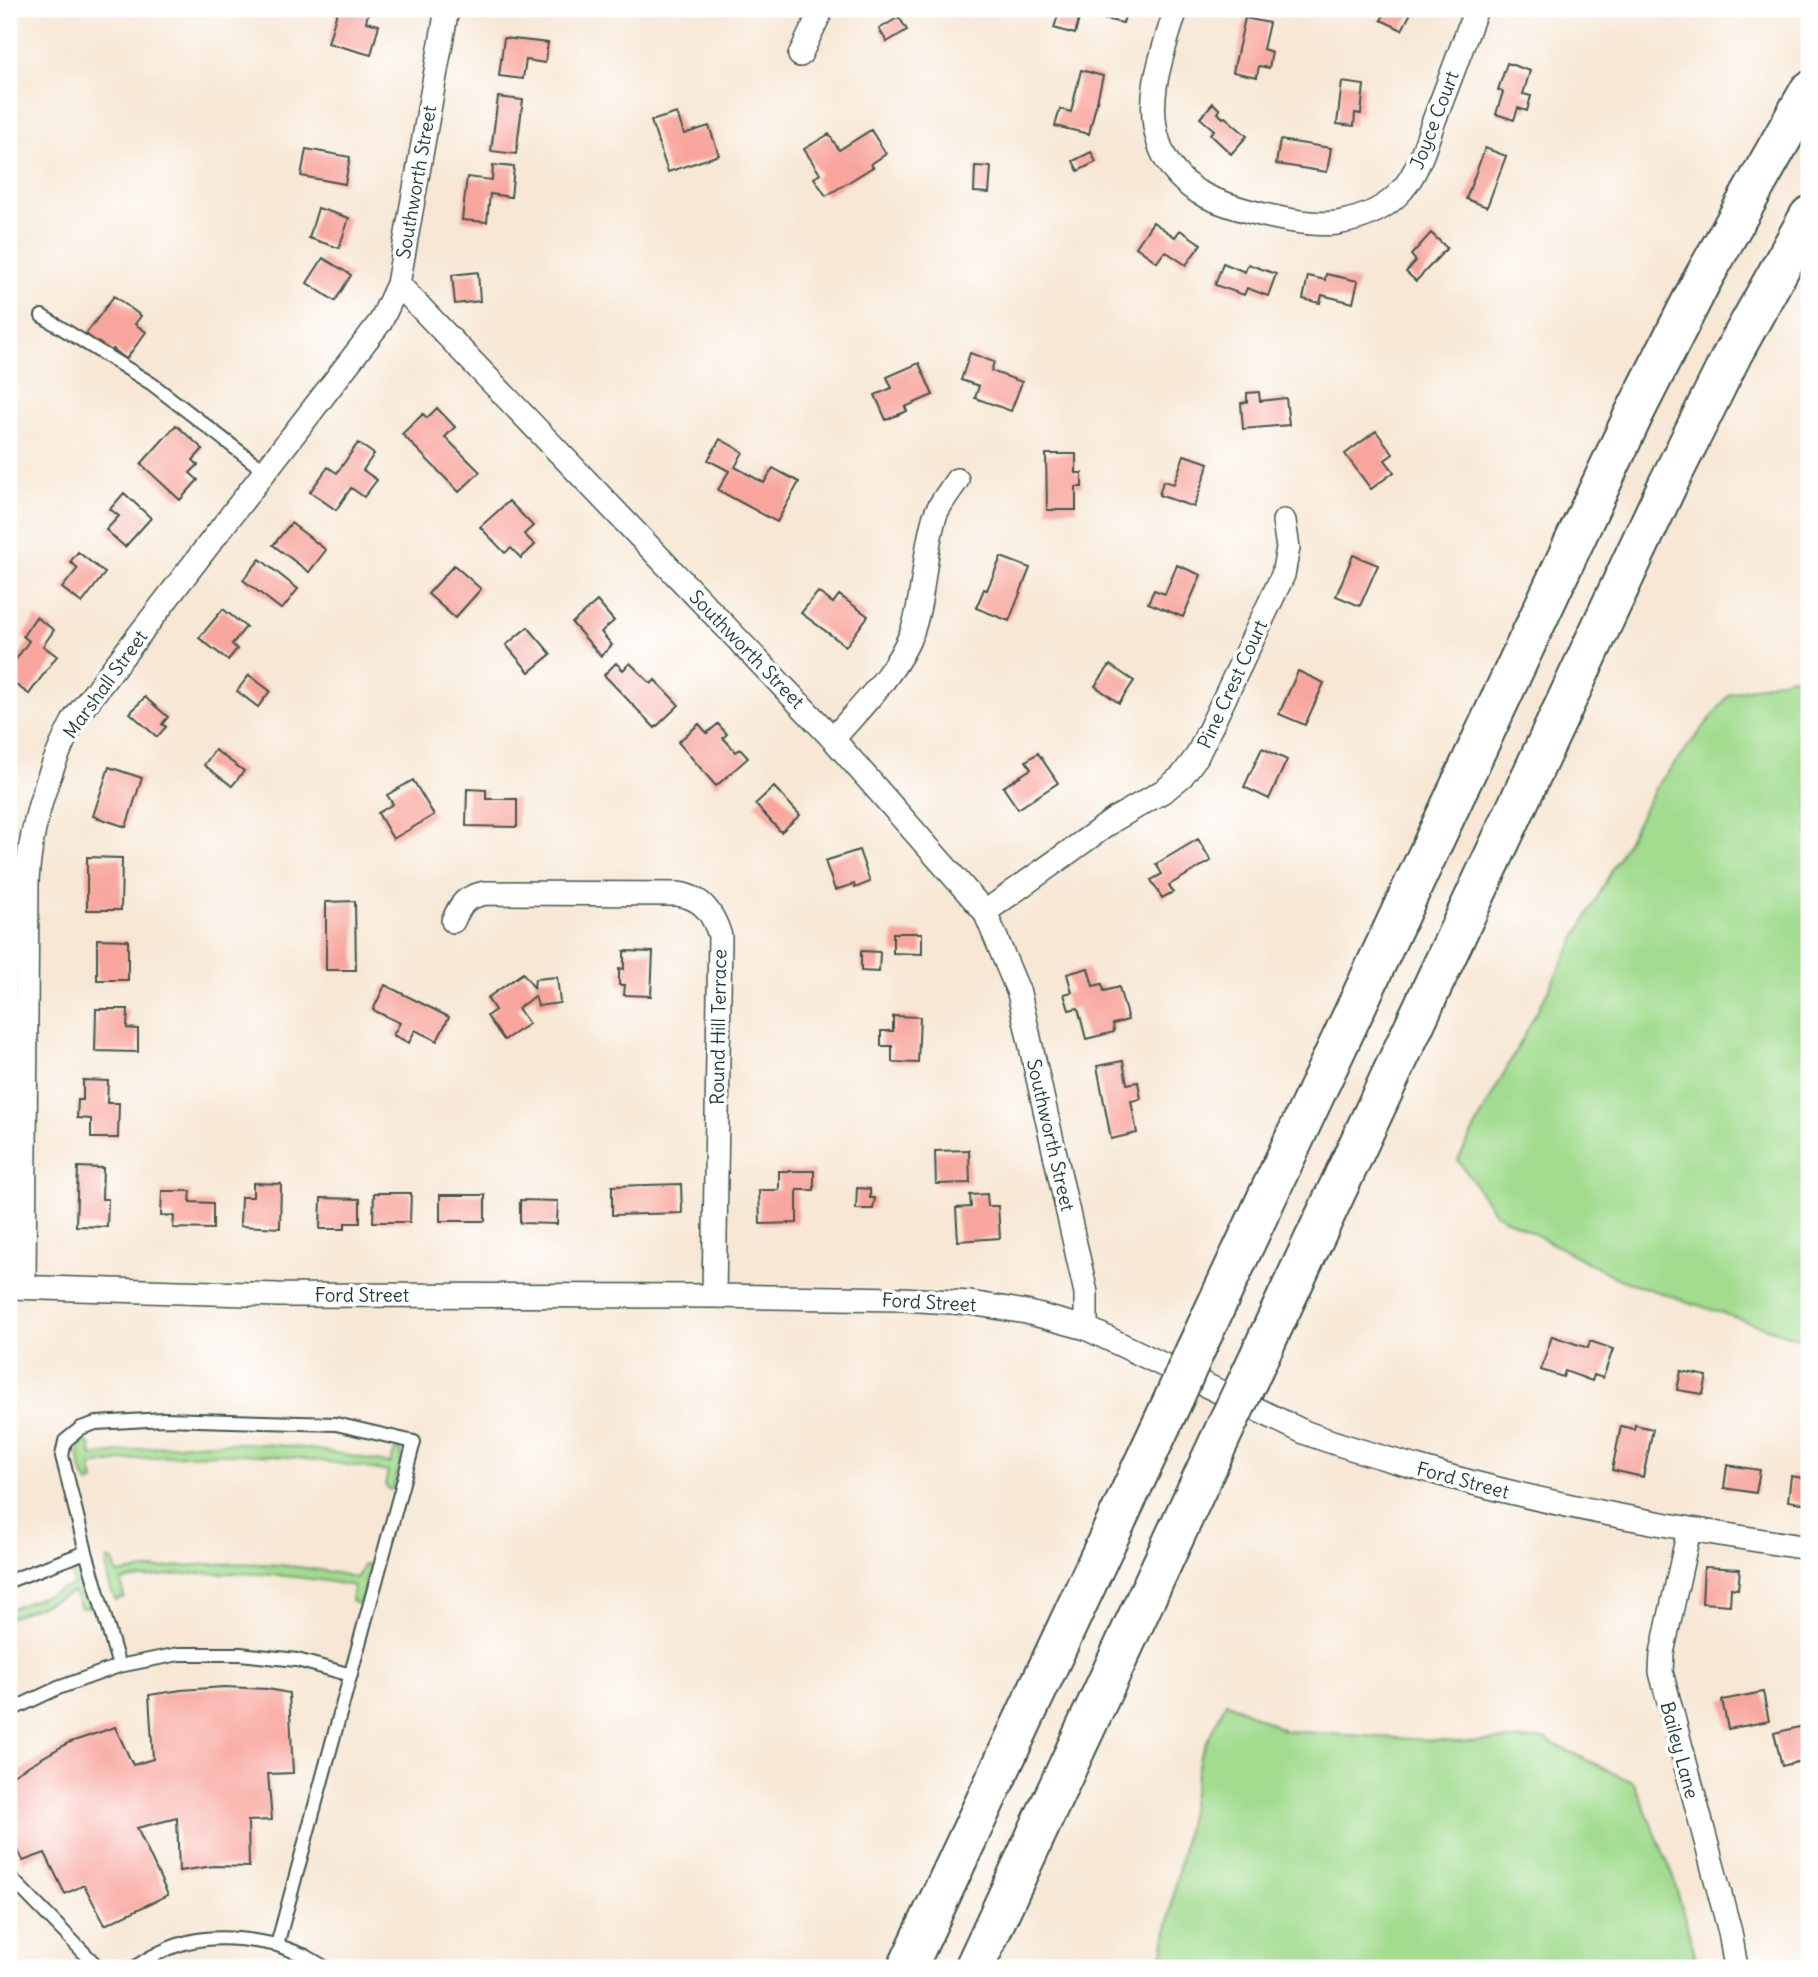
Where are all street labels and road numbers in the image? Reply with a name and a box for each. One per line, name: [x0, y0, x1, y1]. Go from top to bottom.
street label: Joyce Court: [1404, 67, 1464, 173]
street label: Southworth Street: [391, 103, 441, 261]
street label: Southworth Street: [684, 585, 810, 713]
street label: Pine Crest Court: [1192, 616, 1272, 752]
street label: Marshall Street: [58, 625, 152, 743]
street label: Round Hill Terrace: [705, 949, 731, 1105]
street label: Southworth Street: [1022, 1057, 1080, 1213]
street label: Ford Street: [315, 1283, 409, 1307]
street label: Ford Street: [881, 1288, 977, 1316]
street label: Ford Street: [1414, 1456, 1512, 1504]
street label: Bailey Lane: [1656, 1699, 1704, 1801]

